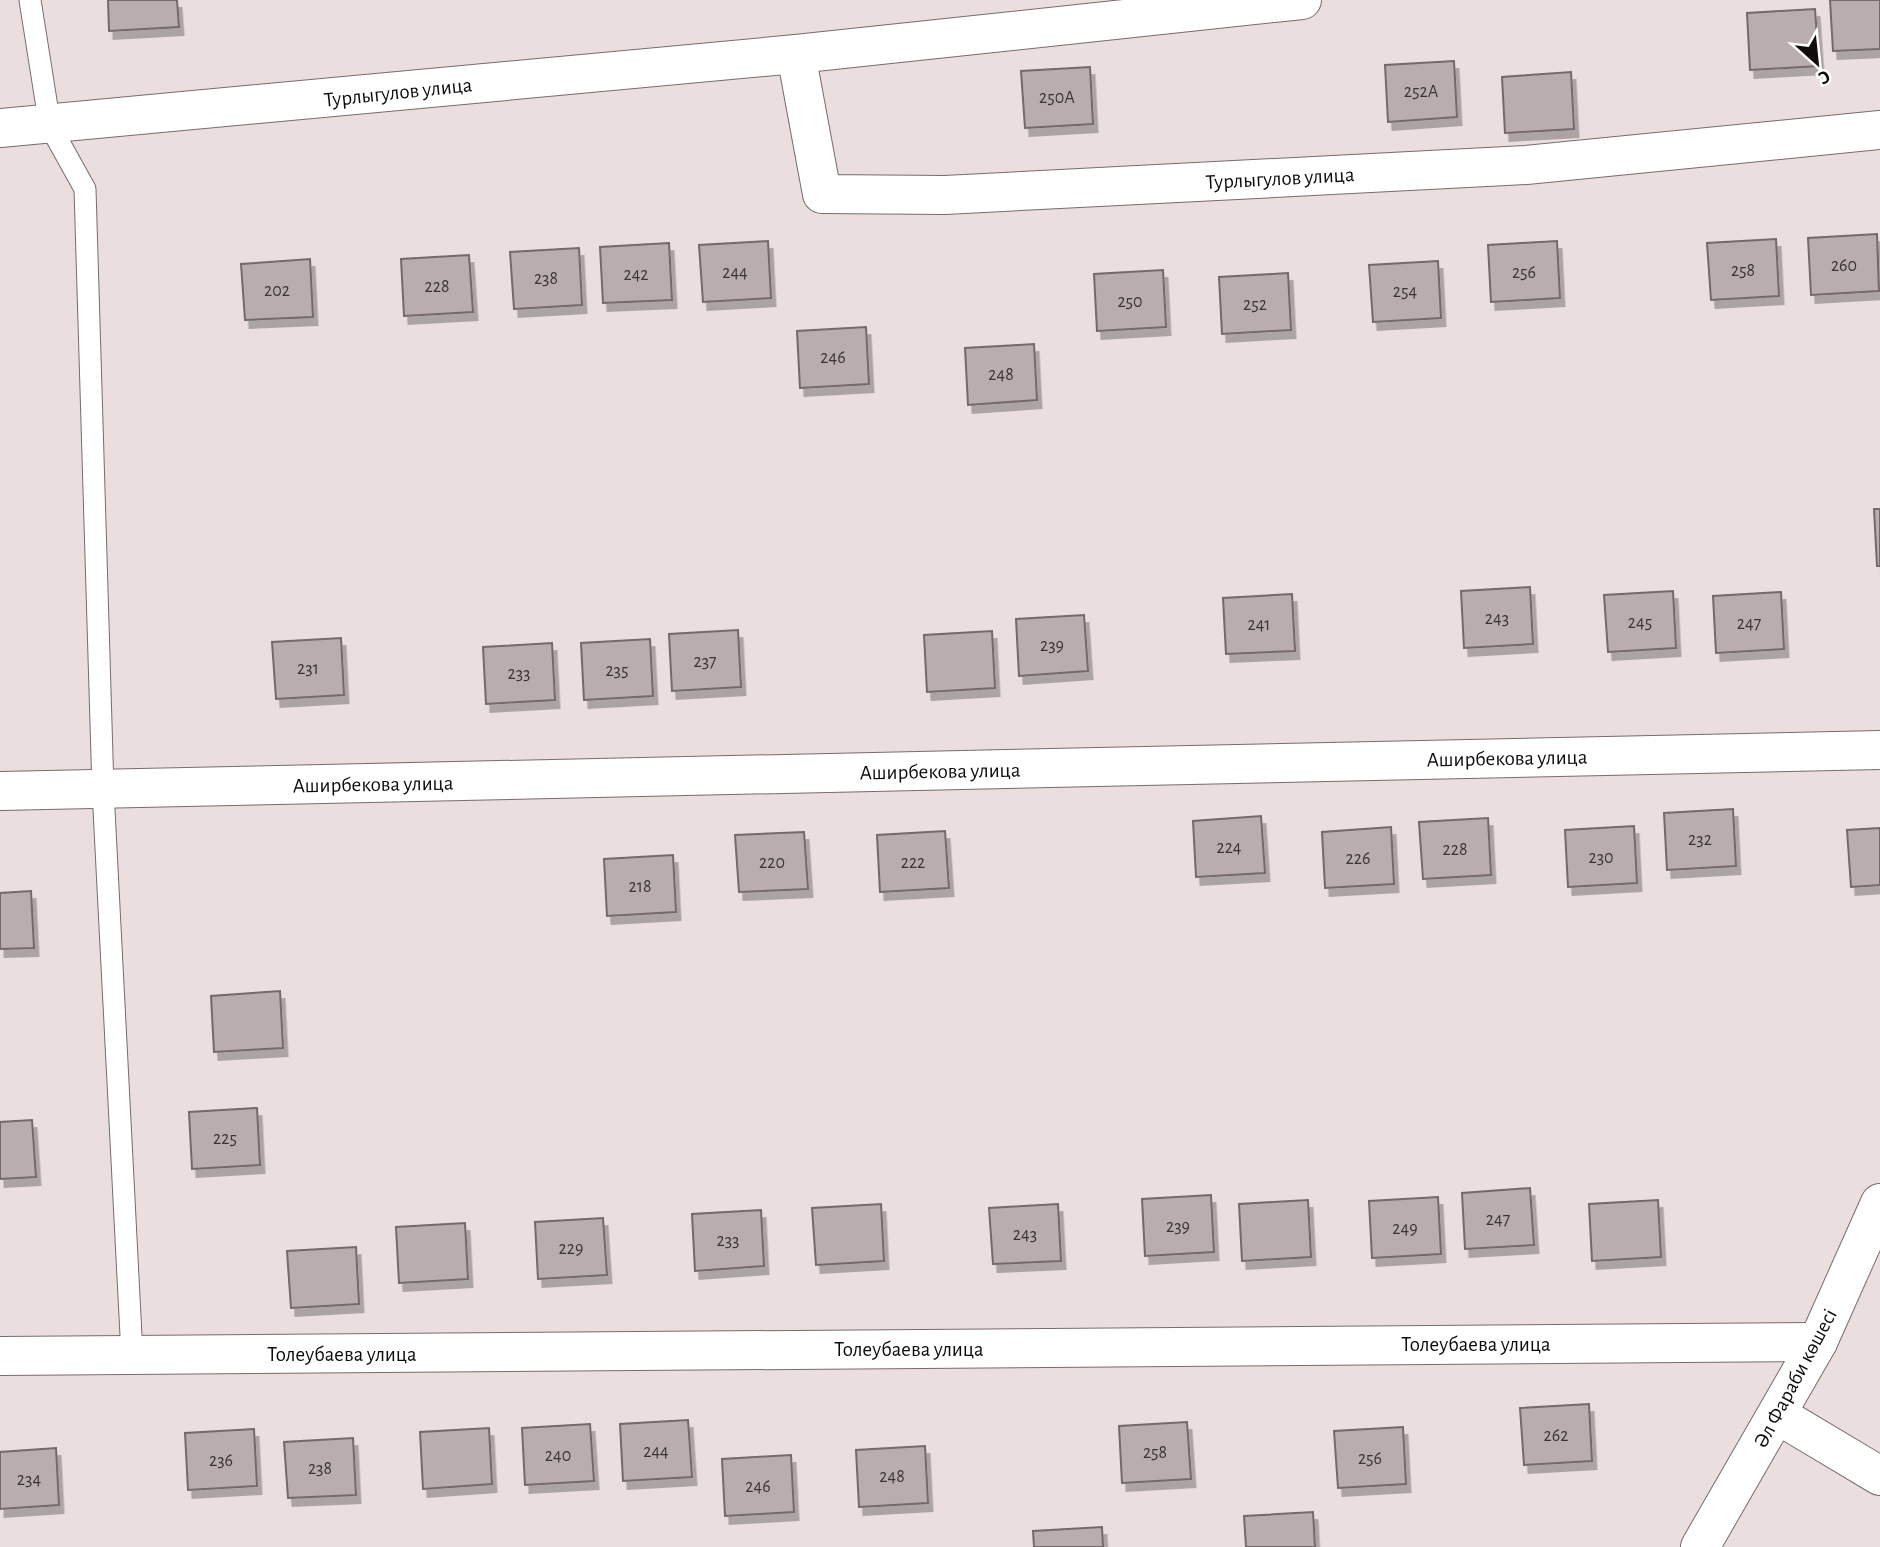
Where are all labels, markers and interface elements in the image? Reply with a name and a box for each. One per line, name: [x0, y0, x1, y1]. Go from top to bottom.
north arrow: [1782, 28, 1852, 98]
text: С: [1815, 66, 1833, 88]
street label: Турлыгулов улица: [323, 74, 474, 111]
house number: 252А: [1404, 83, 1439, 101]
house number: 250А: [1039, 89, 1075, 107]
street label: Турлыгулов улица: [1205, 164, 1355, 193]
house number: 260: [1831, 257, 1857, 275]
house number: 258: [1731, 262, 1755, 280]
house number: 244: [722, 264, 748, 282]
house number: 256: [1512, 264, 1536, 282]
house number: 242: [623, 266, 649, 284]
house number: 238: [534, 270, 558, 288]
house number: 228: [425, 278, 449, 296]
house number: 202: [264, 282, 290, 300]
house number: 254: [1393, 283, 1418, 301]
house number: 250: [1117, 293, 1143, 311]
house number: 252: [1243, 296, 1267, 314]
house number: 246: [820, 349, 846, 367]
house number: 248: [988, 366, 1014, 384]
house number: 243: [1485, 610, 1509, 628]
house number: 245: [1628, 614, 1652, 632]
house number: 247: [1737, 615, 1761, 633]
house number: 241: [1247, 616, 1271, 634]
house number: 239: [1040, 637, 1064, 655]
house number: 237: [693, 653, 717, 671]
house number: 231: [297, 660, 319, 678]
house number: 235: [605, 662, 629, 680]
house number: 233: [507, 665, 531, 683]
street label: Аширбекова улица: [1426, 747, 1588, 770]
street label: Аширбекова улица: [859, 760, 1021, 783]
street label: Аширбекова улица: [292, 773, 454, 796]
house number: 232: [1688, 831, 1712, 849]
house number: 224: [1216, 839, 1242, 857]
house number: 228: [1443, 841, 1467, 859]
house number: 230: [1588, 849, 1614, 867]
house number: 226: [1346, 850, 1370, 868]
house number: 220: [759, 854, 785, 872]
house number: 222: [901, 854, 925, 872]
house number: 218: [629, 878, 651, 896]
house number: 225: [213, 1130, 237, 1148]
house number: 247: [1486, 1211, 1510, 1229]
house number: 239: [1166, 1218, 1190, 1236]
house number: 249: [1392, 1220, 1418, 1238]
house number: 243: [1013, 1226, 1037, 1244]
house number: 233: [716, 1232, 740, 1250]
house number: 229: [559, 1240, 583, 1258]
street label: Әл Фараби көшесі: [1750, 1305, 1841, 1451]
street label: Толеубаева улица: [1401, 1334, 1551, 1355]
street label: Толеубаева улица: [834, 1339, 984, 1360]
street label: Толеубаева улица: [267, 1344, 417, 1365]
house number: 262: [1544, 1427, 1568, 1445]
house number: 244: [643, 1443, 669, 1461]
house number: 258: [1143, 1444, 1167, 1462]
house number: 240: [545, 1447, 571, 1465]
house number: 256: [1358, 1450, 1382, 1468]
house number: 236: [209, 1452, 233, 1470]
house number: 238: [308, 1460, 332, 1478]
house number: 248: [879, 1468, 905, 1486]
house number: 234: [17, 1471, 41, 1489]
house number: 246: [745, 1478, 771, 1496]

